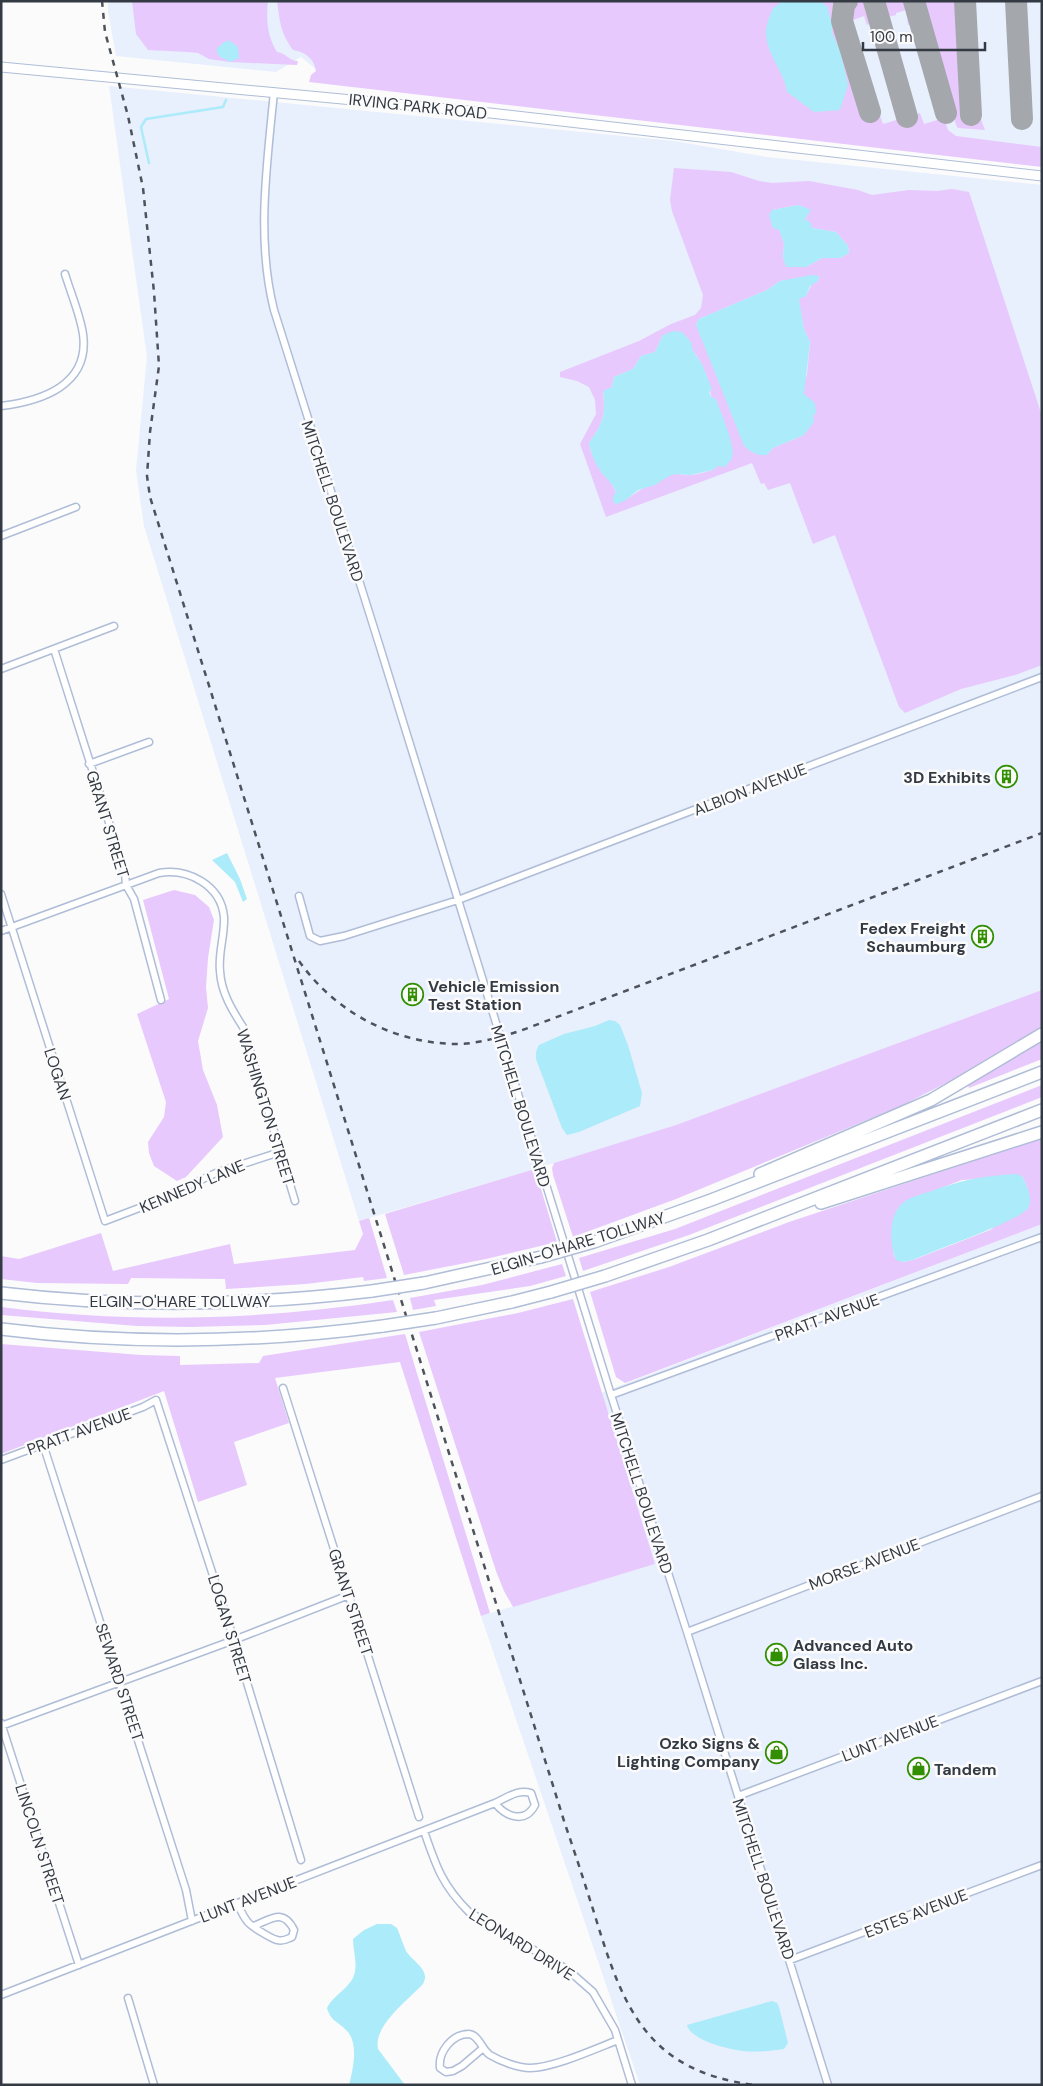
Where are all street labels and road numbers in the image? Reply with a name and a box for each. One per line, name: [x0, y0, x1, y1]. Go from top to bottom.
street label: IRVING PARK ROAD: [348, 89, 488, 124]
street label: MITCHELL BOULEVARD: [297, 418, 369, 584]
street label: ALBION AVENUE: [691, 758, 810, 821]
street label: GRANT STREET: [81, 768, 134, 880]
street label: MITCHELL BOULEVARD: [486, 1023, 555, 1190]
street label: WASHINGTON STREET: [232, 1026, 299, 1188]
street label: LOGAN: [39, 1045, 76, 1103]
street label: KENNEDY LANE: [136, 1155, 248, 1218]
street label: ELGIN-O'HARE TOLLWAY: [489, 1207, 668, 1280]
street label: PRATT AVENUE: [772, 1289, 882, 1346]
street label: ELGIN-O'HARE TOLLWAY: [90, 1291, 270, 1312]
street label: PRATT AVENUE: [24, 1403, 134, 1460]
street label: MITCHELL BOULEVARD: [606, 1410, 678, 1576]
street label: MORSE AVENUE: [806, 1534, 923, 1595]
street label: GRANT STREET: [323, 1546, 378, 1658]
street label: LOGAN STREET: [203, 1572, 256, 1686]
street label: SEWARD STREET: [91, 1621, 148, 1744]
street label: LUNT AVENUE: [839, 1710, 942, 1767]
street label: LINCOLN STREET: [10, 1781, 69, 1907]
street label: MITCHELL BOULEVARD: [728, 1796, 800, 1962]
street label: LUNT AVENUE: [197, 1871, 300, 1928]
street label: ESTES AVENUE: [862, 1884, 971, 1943]
street label: LEONARD DRIVE: [465, 1904, 578, 1985]

